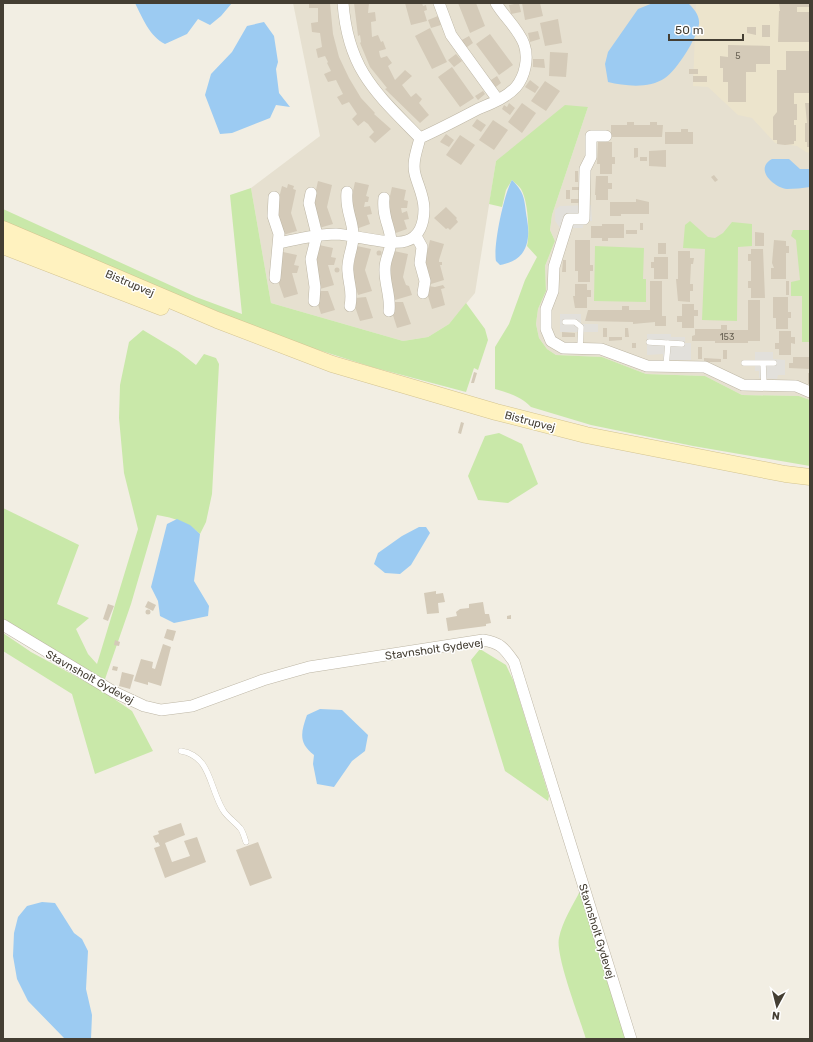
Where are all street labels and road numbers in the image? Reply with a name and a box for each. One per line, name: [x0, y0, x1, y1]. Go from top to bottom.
street label: Bistrupvej: [103, 267, 156, 300]
street label: Bistrupvej: [503, 408, 557, 435]
street label: Stavnsholt Gydevej: [384, 636, 484, 663]
street label: Stavnsholt Gydevej: [43, 648, 136, 707]
street label: Stavnsholt Gydevej: [576, 882, 617, 981]

